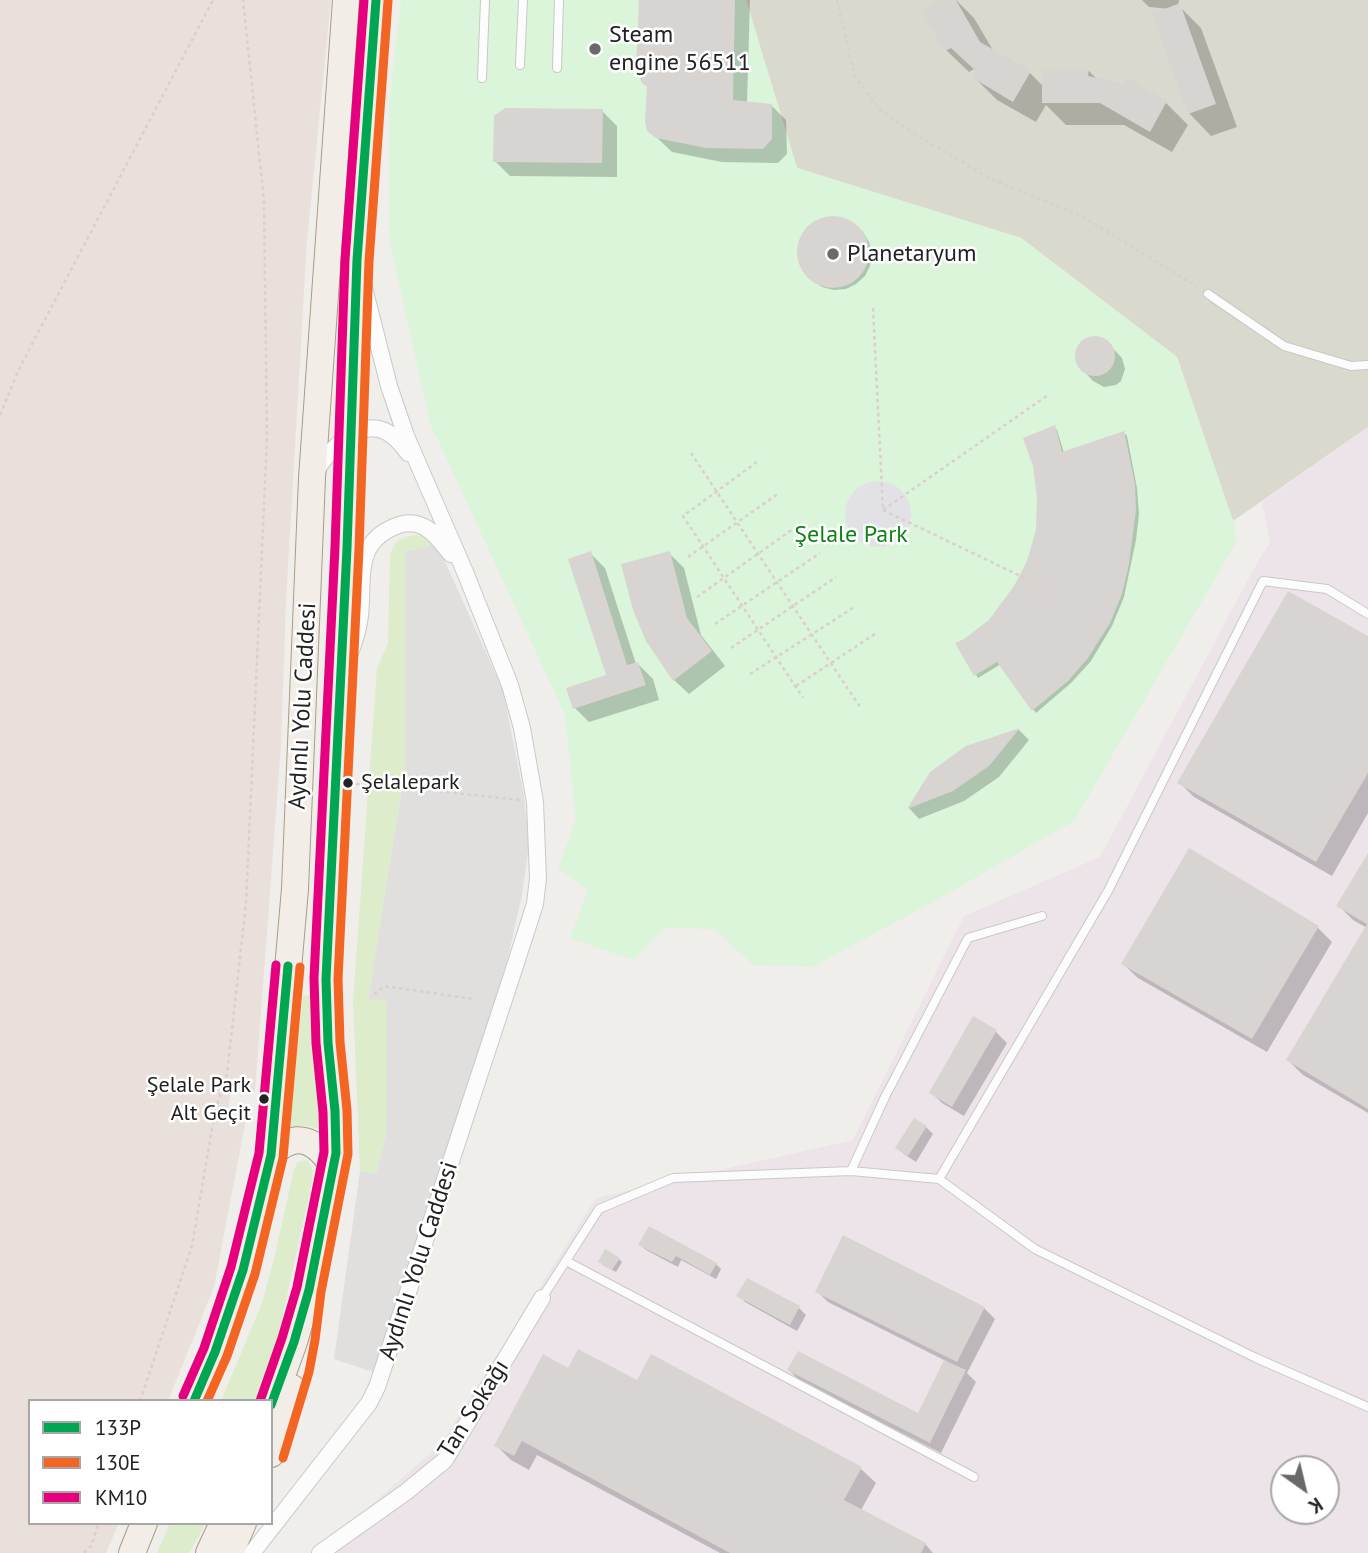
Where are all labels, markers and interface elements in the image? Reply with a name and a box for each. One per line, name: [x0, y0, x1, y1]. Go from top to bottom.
place label: Steam engine 56511: [609, 21, 751, 77]
marker: Steam engine 56511: [587, 41, 603, 57]
place label: Planetaryum: [847, 240, 976, 268]
marker: Planetaryum: [825, 246, 841, 262]
park label: Şelale Park: [794, 521, 908, 549]
street label: Aydınlı Yolu Caddesi: [283, 602, 323, 810]
place label: Şelalepark: [361, 770, 460, 796]
marker: Şelalepark: [341, 776, 355, 790]
place label: Şelale Park Alt Geçit: [147, 1073, 251, 1124]
marker: Şelale Park Alt Geçit: [257, 1092, 271, 1106]
street label: Aydınlı Yolu Caddesi: [373, 1158, 465, 1364]
street label: Tan Sokağı: [432, 1354, 516, 1464]
legend: [28, 1399, 273, 1525]
text: 133P: [95, 1414, 141, 1441]
text: 130E: [95, 1449, 141, 1476]
north arrow: [1270, 1455, 1340, 1525]
text: KM10: [95, 1484, 147, 1511]
text: K: [1304, 1493, 1327, 1519]

